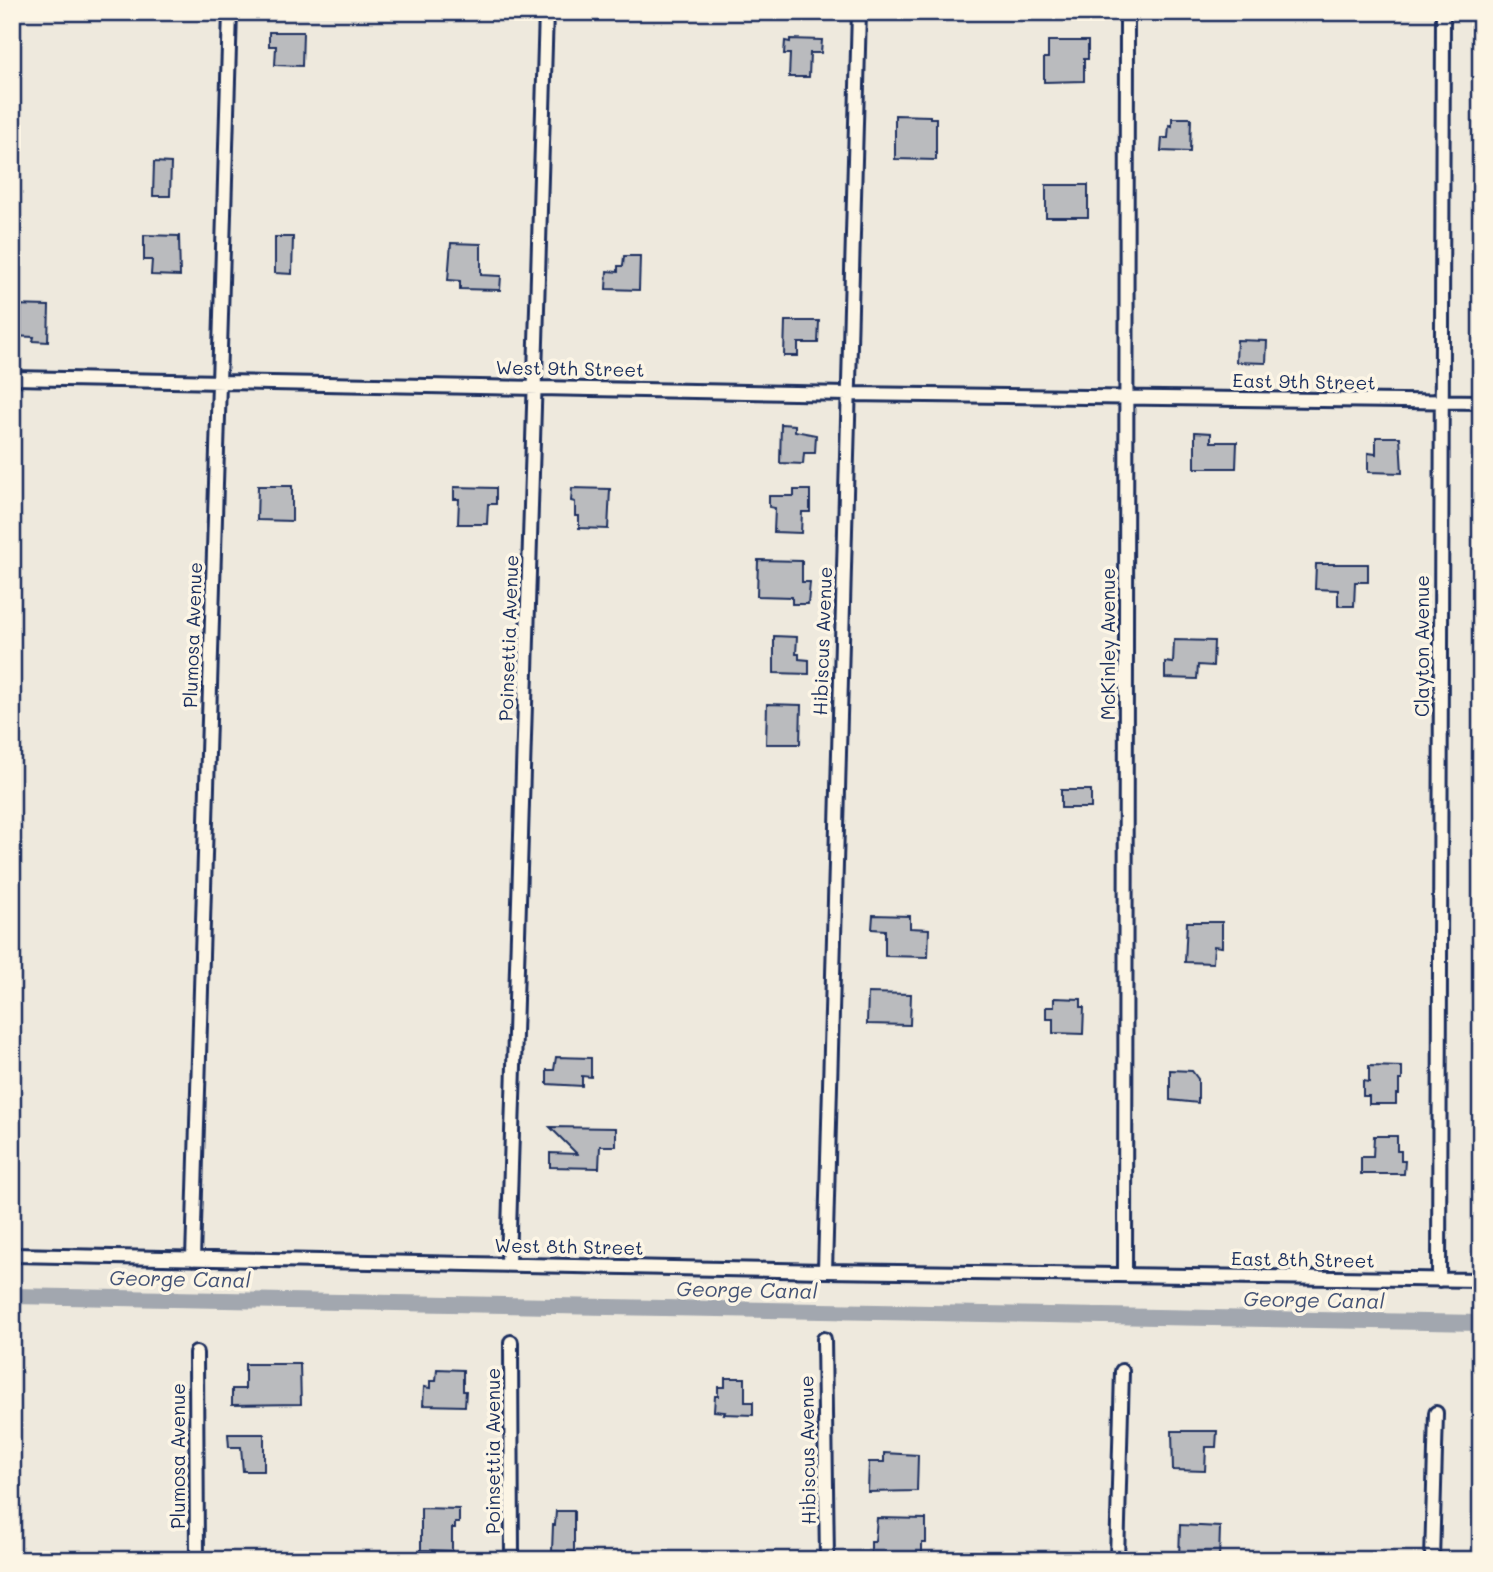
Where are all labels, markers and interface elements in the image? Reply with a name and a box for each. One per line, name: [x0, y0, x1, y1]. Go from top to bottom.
street label: West 9th Street: [495, 354, 645, 382]
street label: East 9th Street: [1232, 367, 1376, 395]
street label: Poinsettia Avenue: [493, 554, 523, 722]
street label: Plumosa Avenue: [177, 562, 207, 708]
street label: Hibiscus Avenue: [807, 566, 837, 716]
street label: McKinley Avenue: [1095, 568, 1120, 720]
street label: Clayton Avenue: [1409, 575, 1434, 717]
street label: West 8th Street: [494, 1232, 644, 1260]
street label: East 8th Street: [1231, 1245, 1375, 1273]
water label: George Canal: [109, 1263, 252, 1293]
water label: George Canal: [676, 1274, 819, 1304]
water label: George Canal: [1243, 1284, 1386, 1314]
street label: Poinsettia Avenue: [480, 1368, 505, 1534]
street label: Hibiscus Avenue: [793, 1375, 821, 1525]
street label: Plumosa Avenue: [165, 1383, 190, 1529]

